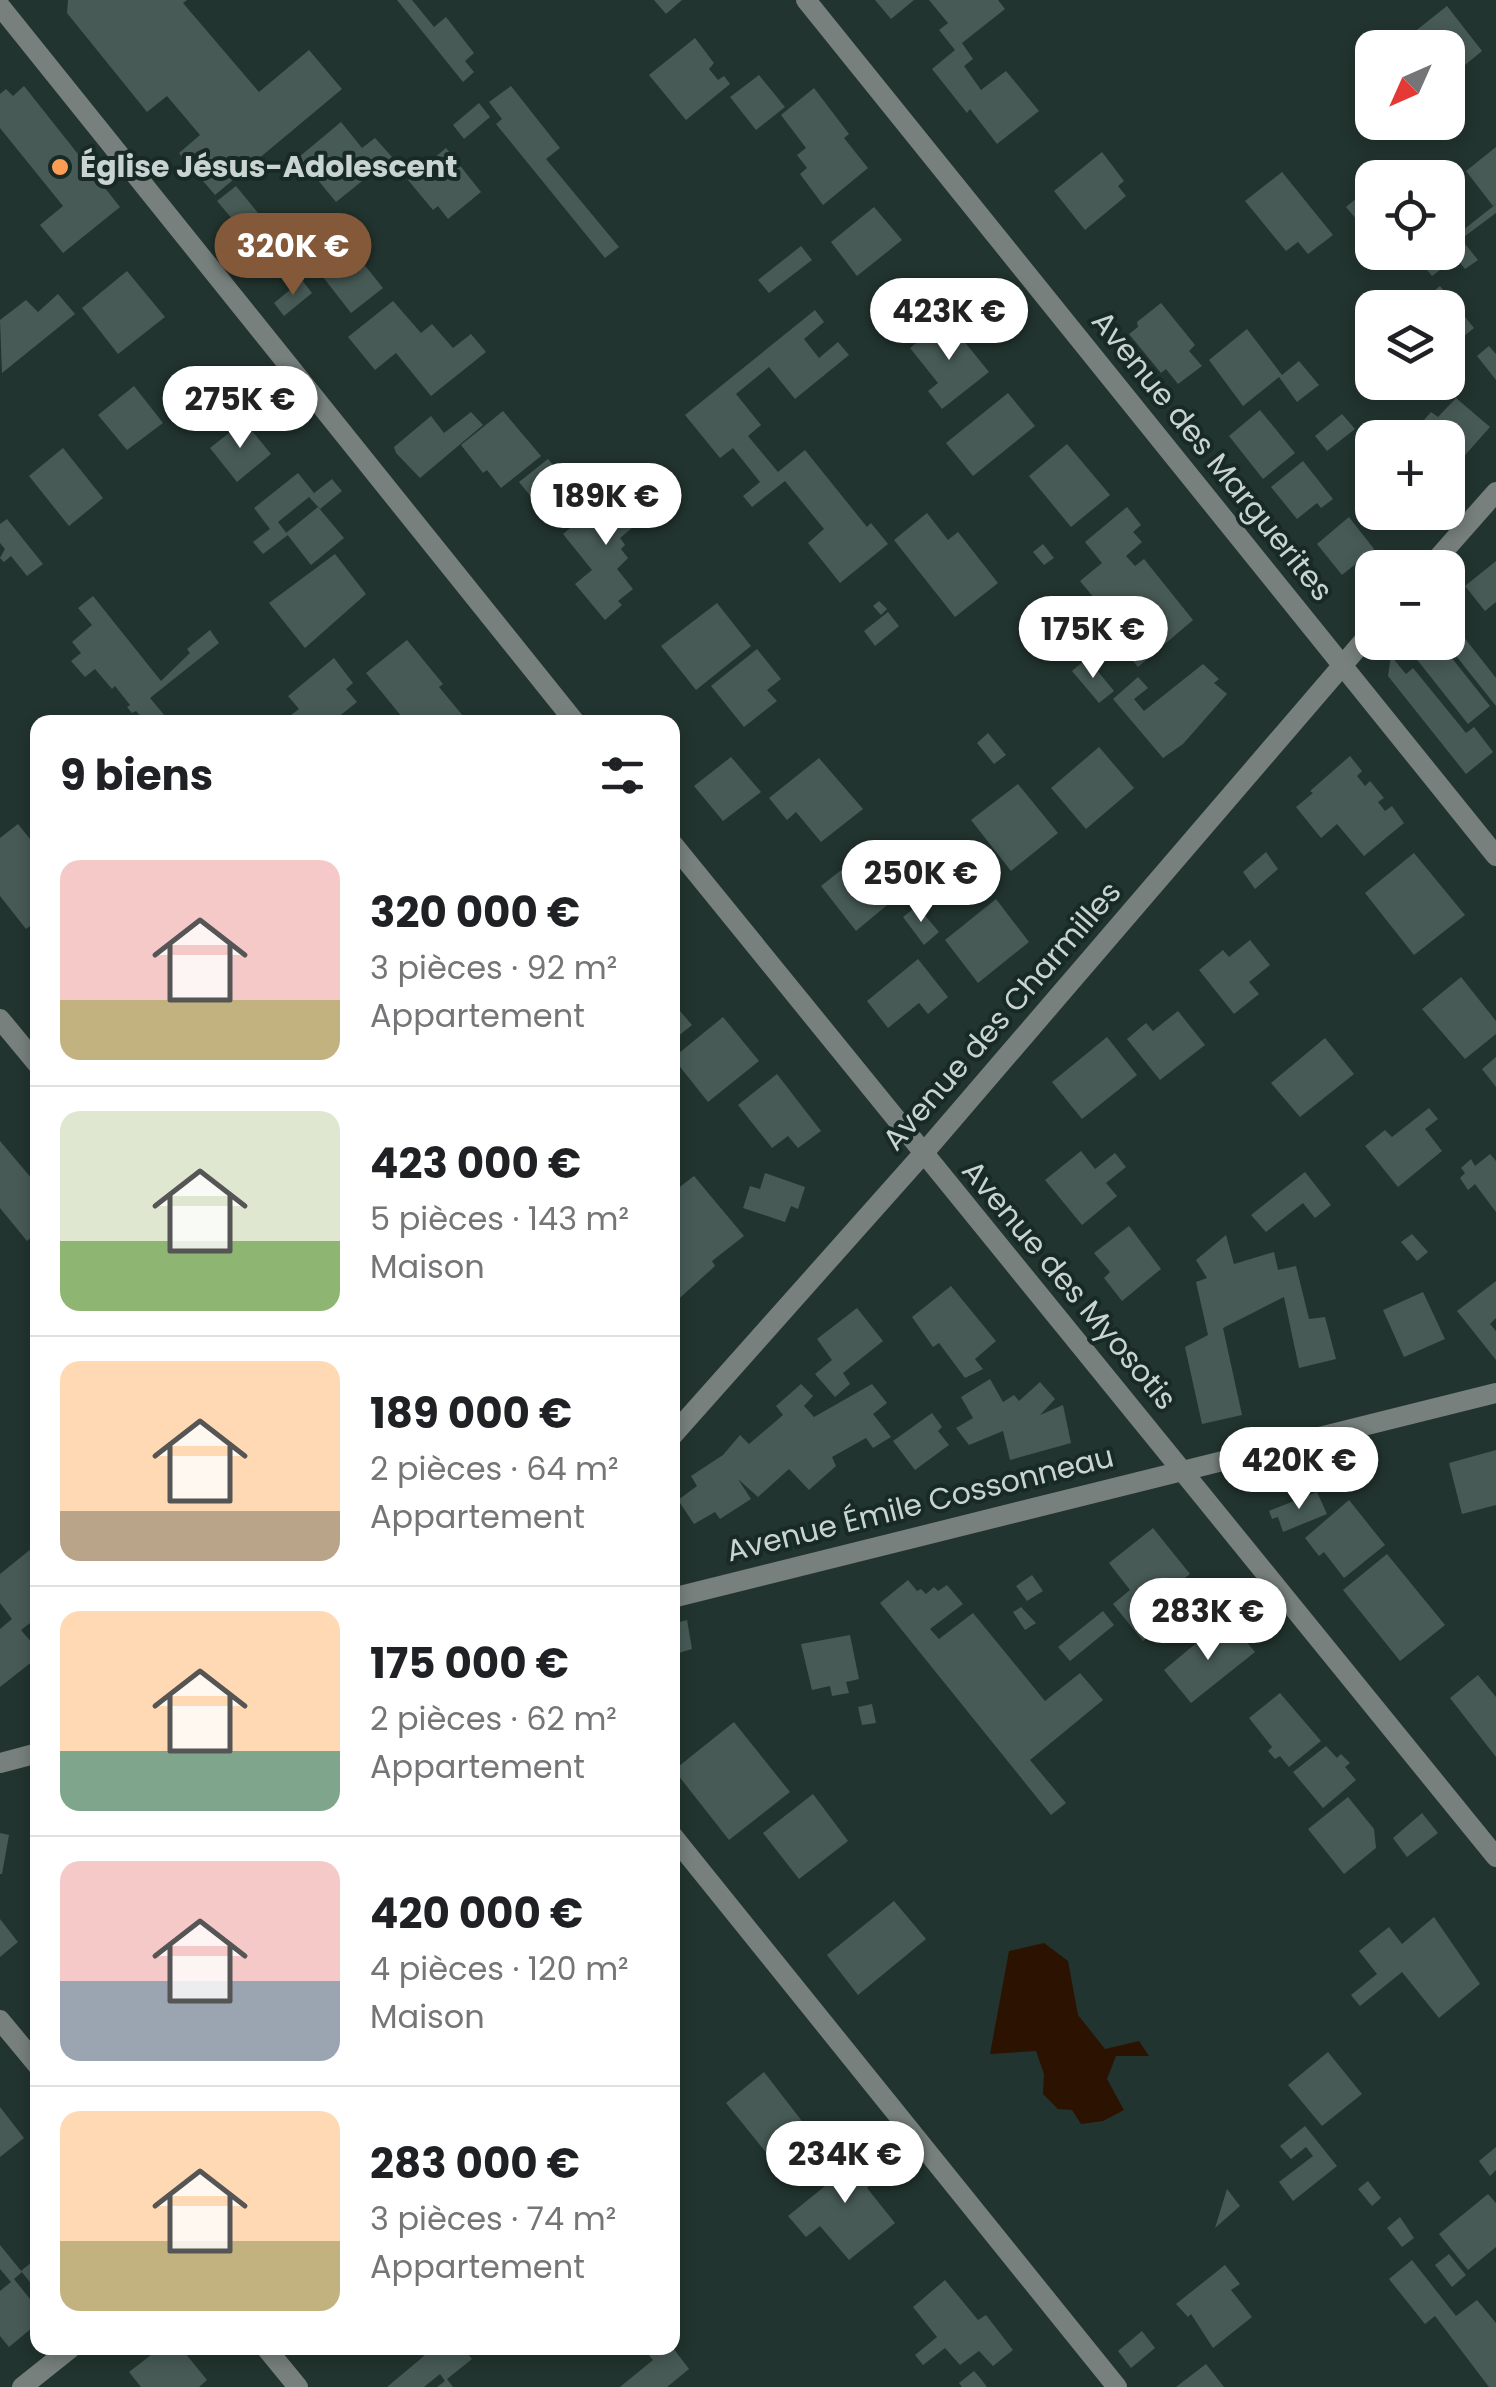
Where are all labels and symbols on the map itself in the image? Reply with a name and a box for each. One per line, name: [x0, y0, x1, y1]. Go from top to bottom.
north arrow: [1355, 30, 1465, 140]
place label: Église Jésus-Adolescent: [80, 145, 458, 188]
marker: Église Jésus-Adolescent: [49, 156, 71, 178]
pin: 320K €: [212, 213, 374, 298]
pin: 423K €: [868, 278, 1030, 363]
street label: Avenue des Marguerites: [1082, 301, 1343, 610]
pin: 275K €: [159, 366, 321, 451]
pin: 189K €: [525, 463, 687, 548]
pin: 175K €: [1012, 596, 1174, 681]
pin: 250K €: [840, 840, 1002, 925]
street label: Avenue des Charmilles: [872, 872, 1131, 1160]
street label: Avenue des Myosotis: [952, 1151, 1187, 1419]
pin: 420K €: [1218, 1427, 1380, 1512]
street label: Avenue Émile Cossonneau: [722, 1435, 1118, 1572]
pin: 283K €: [1127, 1578, 1289, 1663]
pin: 234K €: [764, 2121, 926, 2206]

